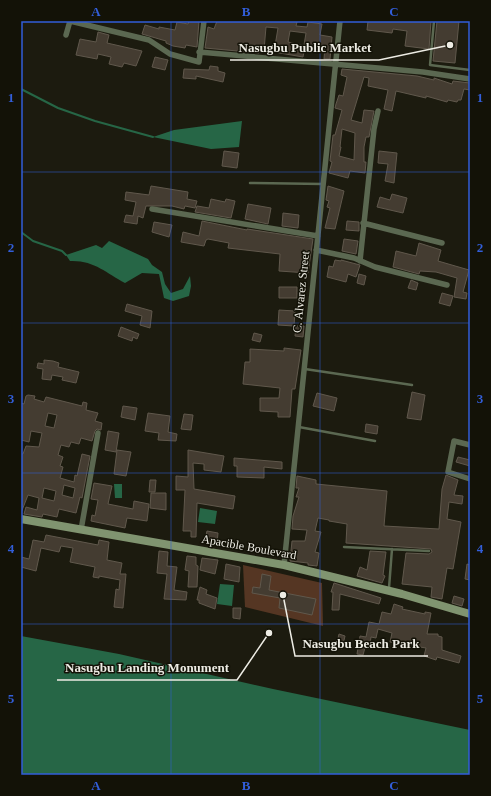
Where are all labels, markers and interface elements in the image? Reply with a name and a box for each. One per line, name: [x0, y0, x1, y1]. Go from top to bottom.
text: A: [91, 4, 101, 19]
text: B: [242, 4, 251, 19]
text: C: [389, 4, 399, 19]
callout: Nasugbu Public Market: [230, 35, 379, 60]
text: Nasugbu Public Market: [239, 40, 372, 55]
text: 1: [8, 90, 14, 105]
text: 1: [477, 90, 483, 105]
text: 2: [8, 240, 14, 255]
text: 2: [477, 240, 483, 255]
street label: C. Alvarez Street: [290, 250, 312, 334]
text: 3: [8, 391, 15, 406]
text: 3: [477, 391, 484, 406]
street label: Apacible Boulevard: [200, 532, 298, 562]
text: 4: [8, 541, 15, 556]
text: 4: [477, 541, 484, 556]
callout: Nasugbu Beach Park: [295, 631, 428, 656]
text: Nasugbu Beach Park: [302, 636, 420, 651]
callout: Nasugbu Landing Monument: [57, 655, 237, 680]
text: Nasugbu Landing Monument: [65, 660, 230, 675]
text: 5: [8, 691, 15, 706]
text: 5: [477, 691, 484, 706]
text: A: [91, 778, 101, 793]
text: B: [242, 778, 251, 793]
text: C: [389, 778, 399, 793]

